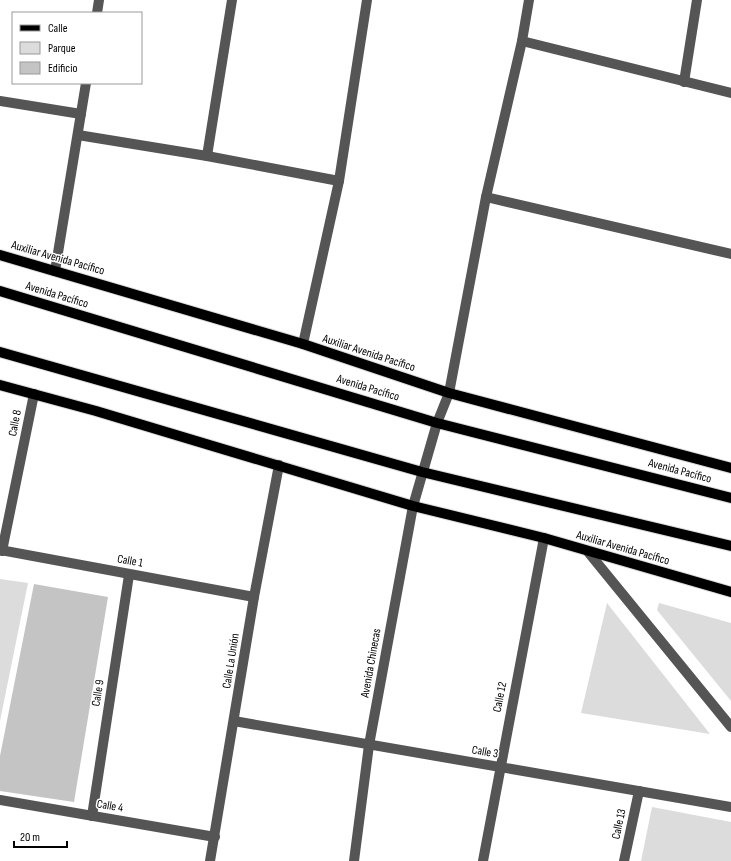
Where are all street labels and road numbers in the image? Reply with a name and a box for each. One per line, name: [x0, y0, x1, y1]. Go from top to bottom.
street label: Auxiliar Avenida Pacífico: [9, 237, 106, 278]
street label: Avenida Pacífico: [23, 278, 90, 312]
street label: Auxiliar Avenida Pacífico: [320, 331, 417, 375]
street label: Avenida Pacífico: [334, 371, 401, 405]
street label: Calle 8: [5, 408, 25, 438]
street label: Avenida Pacífico: [646, 455, 713, 487]
street label: Auxiliar Avenida Pacífico: [574, 527, 671, 568]
street label: Calle 1: [116, 551, 145, 571]
street label: Avenida Chinecas: [357, 627, 384, 700]
street label: Calle La Unión: [219, 632, 243, 690]
street label: Calle 9: [89, 679, 107, 707]
street label: Calle 12: [490, 680, 510, 714]
street label: Calle 3: [471, 742, 499, 762]
street label: Calle 4: [96, 796, 124, 816]
street label: Calle 13: [608, 807, 630, 841]

